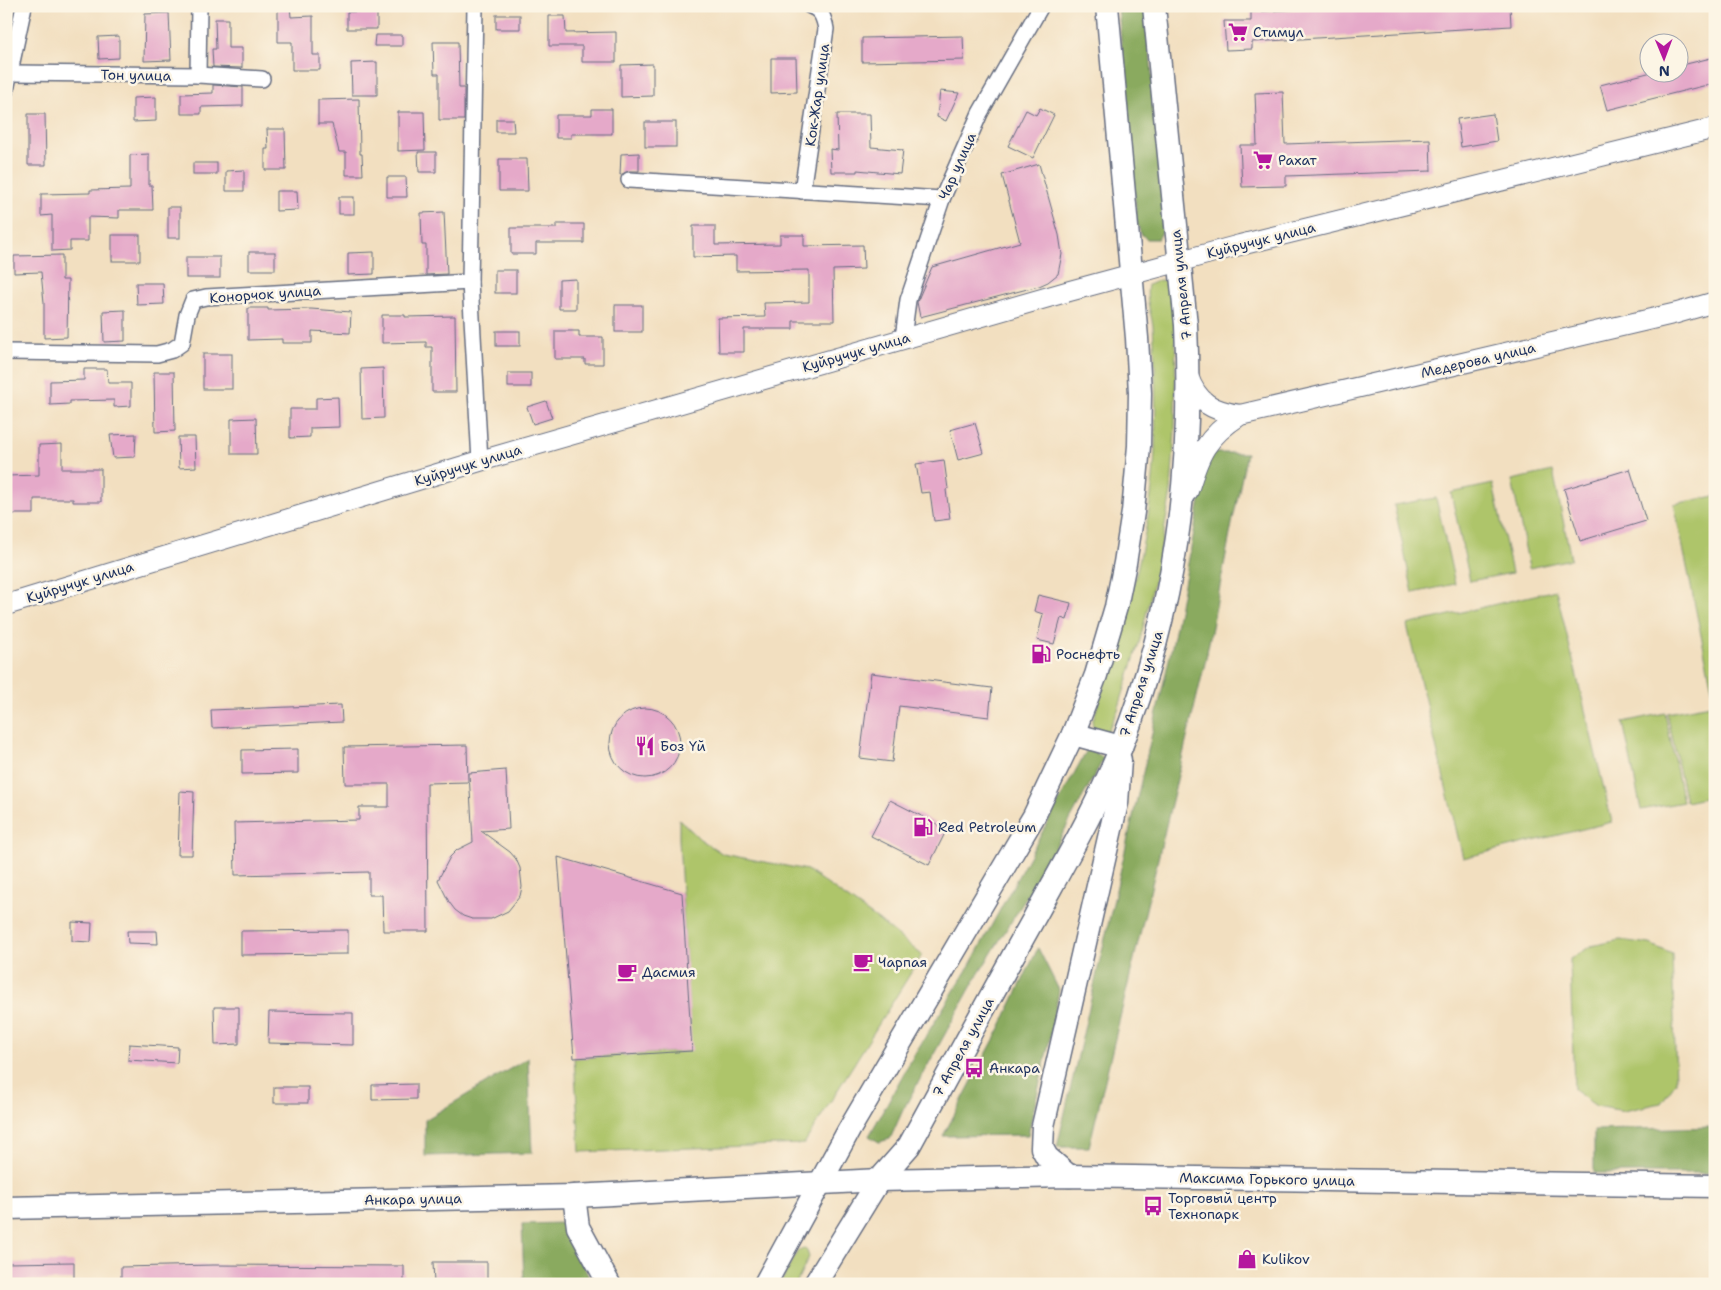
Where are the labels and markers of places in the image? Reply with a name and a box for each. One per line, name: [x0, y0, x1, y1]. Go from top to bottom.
supermarket icon: Стимул: [1227, 21, 1249, 43]
place label: Стимул: [1253, 23, 1304, 41]
supermarket icon: Рахат: [1252, 149, 1274, 171]
place label: Рахат: [1278, 151, 1317, 169]
fuel station icon: Роснефть: [1030, 643, 1052, 665]
place label: Роснефть: [1056, 645, 1120, 663]
restaurant icon: Боз Үй: [634, 735, 656, 757]
place label: Боз Үй: [660, 737, 706, 755]
fuel station icon: Red Petroleum: [912, 816, 934, 838]
place label: Red Petroleum: [938, 818, 1036, 836]
cafe icon: Чарпая: [852, 951, 874, 973]
place label: Чарпая: [878, 953, 927, 971]
cafe icon: Дасмия: [616, 961, 638, 983]
place label: Дасмия: [642, 963, 696, 981]
bus stop icon: Анкара: [963, 1057, 985, 1079]
place label: Анкара: [989, 1059, 1040, 1077]
place label: Торговый центр Технопарк: [1168, 1189, 1277, 1223]
bus stop icon: Торговый центр Технопарк: [1142, 1195, 1164, 1217]
shop icon: Kulikov: [1236, 1248, 1258, 1270]
place label: Kulikov: [1262, 1250, 1310, 1268]

